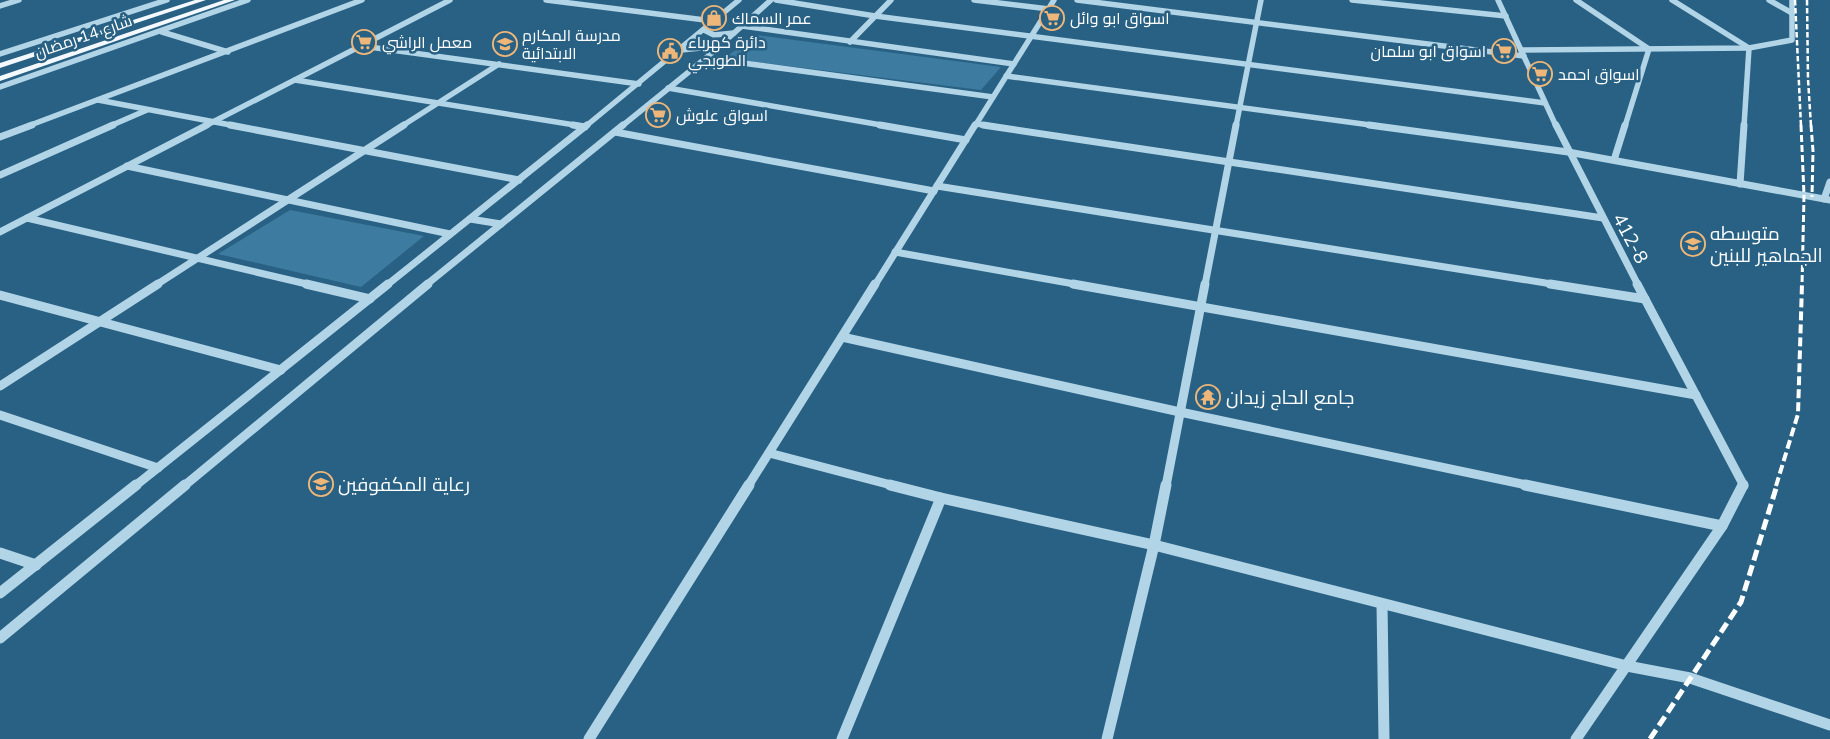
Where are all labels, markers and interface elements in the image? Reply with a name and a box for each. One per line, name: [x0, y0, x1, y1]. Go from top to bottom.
shop icon: عمر السماك: [701, 5, 727, 31]
supermarket icon: اسواق ابو وائل: [1039, 5, 1065, 31]
place label: عمر السماك: [732, 8, 812, 28]
place label: اسواق ابو وائل: [1070, 8, 1170, 29]
street label: شارع 14 رمضان: [31, 10, 135, 64]
place label: مدرسة المكارم الابتدائية: [522, 25, 621, 63]
supermarket icon: معمل الراشي: [351, 29, 377, 55]
school or university icon: مدرسة المكارم الابتدائية: [492, 31, 518, 57]
place label: معمل الراشي: [382, 32, 472, 55]
place label: دائرة كهرباء الطوبجي: [688, 32, 766, 74]
public building icon: دائرة كهرباء الطوبجي: [657, 38, 683, 64]
supermarket icon: اسواق ابو سلمان: [1491, 38, 1517, 64]
place label: اسواق ابو سلمان: [1371, 41, 1486, 62]
supermarket icon: اسواق احمد: [1527, 61, 1553, 87]
place label: اسواق احمد: [1558, 64, 1640, 85]
supermarket icon: اسواق علوش: [645, 102, 671, 128]
place label: اسواق علوش: [676, 105, 768, 126]
street label: 412-8: [1608, 209, 1654, 267]
place label: متوسطه الجماهير للبنين: [1710, 221, 1823, 267]
school or university icon: متوسطه الجماهير للبنين: [1680, 231, 1706, 257]
temple icon: جامع الحاج زيدان: [1195, 384, 1221, 410]
place label: جامع الحاج زيدان: [1226, 385, 1354, 411]
school or university icon: رعاية المكفوفين: [308, 471, 334, 497]
place label: رعاية المكفوفين: [338, 472, 470, 496]

